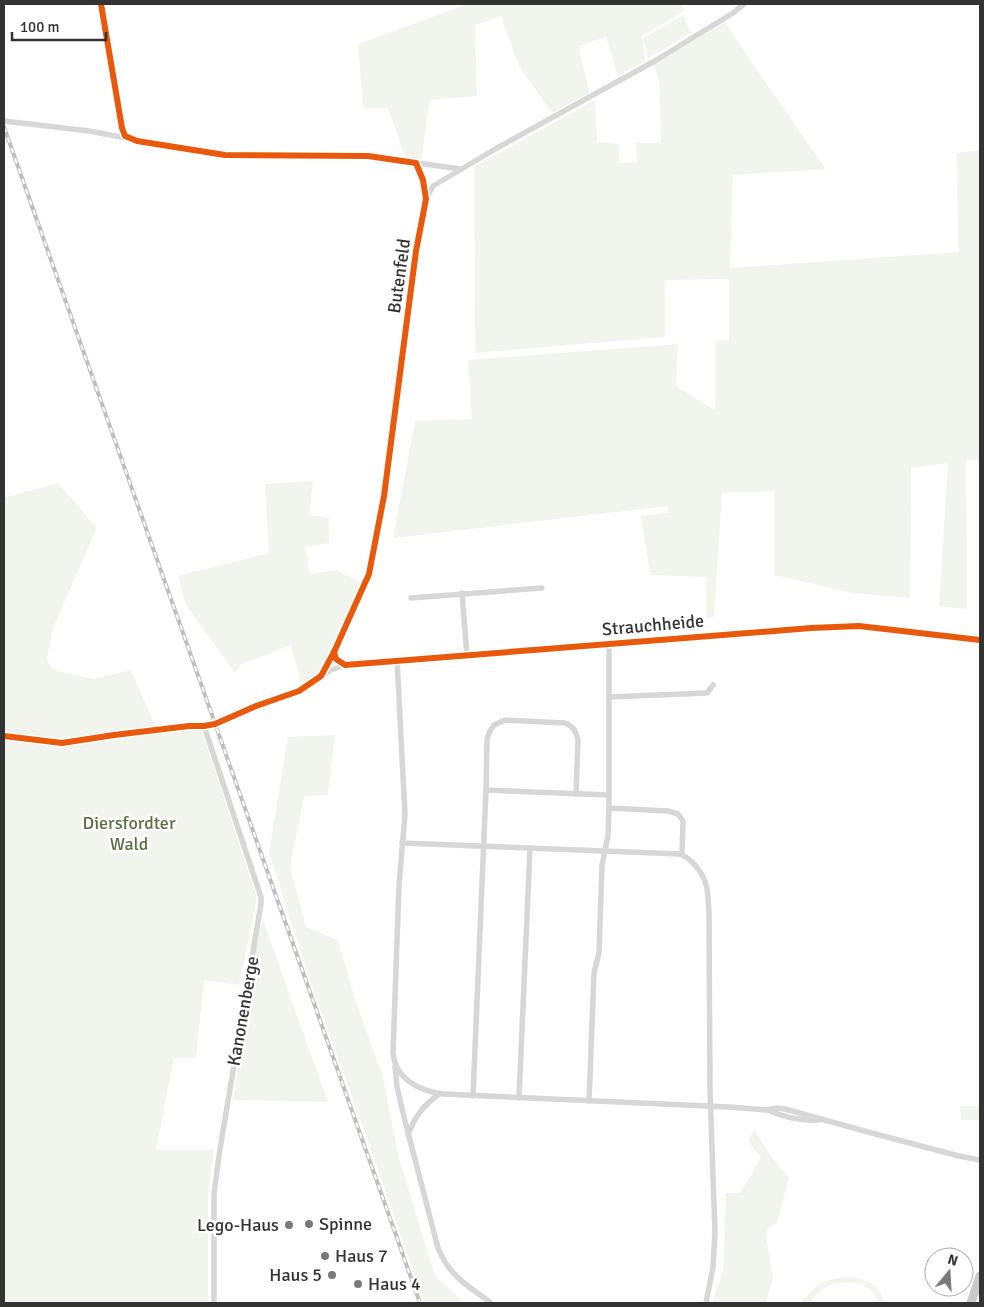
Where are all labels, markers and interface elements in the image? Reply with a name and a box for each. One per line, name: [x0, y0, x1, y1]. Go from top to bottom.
scale bar: [12, 10, 106, 42]
text: 100 m: [20, 18, 60, 36]
street label: Butenfeld: [383, 237, 415, 315]
street label: Strauchheide: [601, 610, 705, 640]
park label: Diersfordter Wald: [82, 812, 176, 855]
street label: Kanonenberge: [223, 954, 263, 1068]
place label: Spinne: [319, 1213, 372, 1235]
place label: Lego-Haus: [197, 1214, 279, 1236]
marker: Spinne: [303, 1218, 315, 1230]
marker: Lego-Haus: [283, 1219, 295, 1231]
place label: Haus 7: [335, 1245, 388, 1267]
north arrow: [924, 1247, 974, 1297]
marker: Haus 7: [319, 1250, 331, 1262]
text: N: [946, 1251, 960, 1270]
place label: Haus 5: [269, 1264, 322, 1286]
marker: Haus 5: [326, 1269, 338, 1281]
place label: Haus 4: [368, 1273, 421, 1295]
marker: Haus 4: [352, 1278, 364, 1290]

